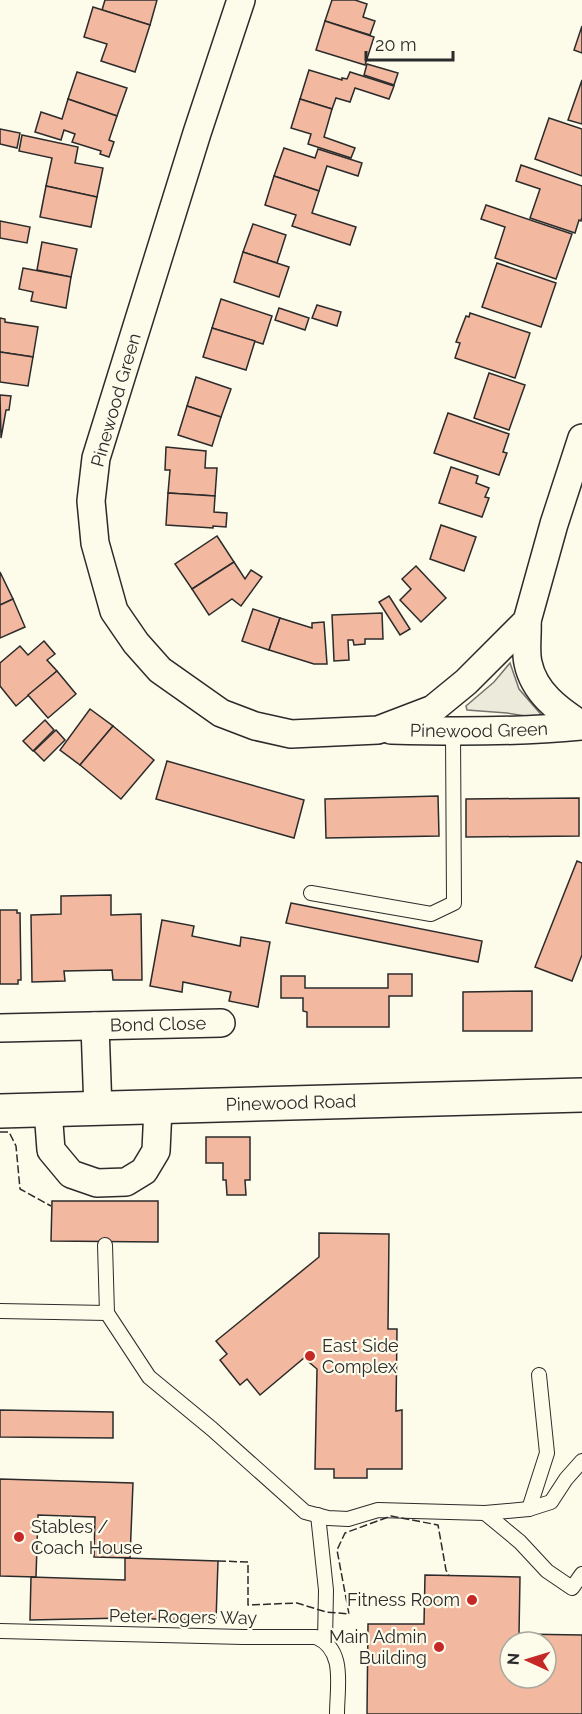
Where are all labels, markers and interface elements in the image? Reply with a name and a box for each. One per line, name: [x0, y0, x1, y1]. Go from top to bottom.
scale bar: [366, 24, 453, 62]
text: 20 m: [375, 34, 417, 55]
street label: Pinewood Green: [86, 331, 145, 469]
street label: Pinewood Green: [410, 718, 549, 741]
street label: Bond Close: [110, 1012, 207, 1036]
street label: Pinewood Road: [225, 1090, 356, 1115]
place label: East Side Complex: [322, 1335, 399, 1377]
marker: East Side Complex: [303, 1349, 317, 1363]
place label: Stables / Coach House: [31, 1516, 143, 1558]
marker: Stables / Coach House: [12, 1530, 26, 1544]
place label: Fitness Room: [347, 1589, 460, 1610]
marker: Fitness Room: [465, 1593, 479, 1607]
street label: Peter Rogers Way: [109, 1605, 258, 1628]
place label: Main Admin Building: [329, 1626, 427, 1668]
north arrow: [498, 1630, 558, 1690]
marker: Main Admin Building: [432, 1640, 446, 1654]
text: N: [504, 1652, 523, 1666]

